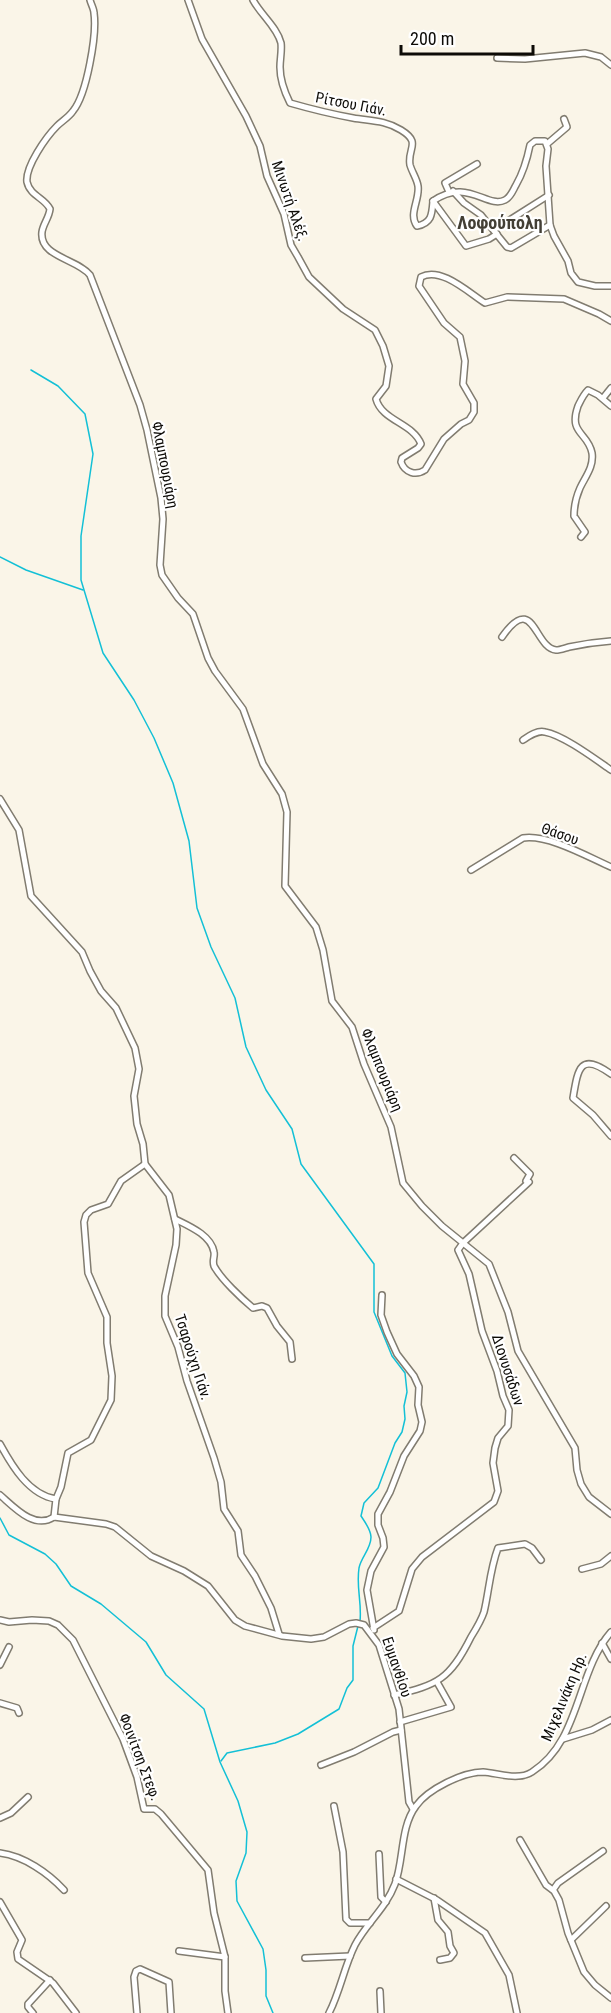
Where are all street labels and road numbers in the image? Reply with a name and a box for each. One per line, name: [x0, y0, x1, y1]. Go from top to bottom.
street label: Ρίτσου Γιάν.: [314, 88, 388, 120]
street label: Μινωτή Αλέξ.: [268, 158, 312, 244]
street label: Φλαμπουριάρη: [148, 420, 182, 510]
street label: Θάσου: [539, 819, 581, 849]
street label: Φλαμπουριάρη: [357, 1026, 407, 1114]
street label: Τσαρούχη Γιάν.: [171, 1312, 215, 1402]
street label: Διονυσάδων: [488, 1332, 528, 1409]
street label: Ευμανθίου: [378, 1634, 416, 1700]
street label: Μιχελινάκη Ηρ.: [537, 1650, 591, 1744]
street label: Φοινίτση Στεφ.: [115, 1711, 165, 1803]

